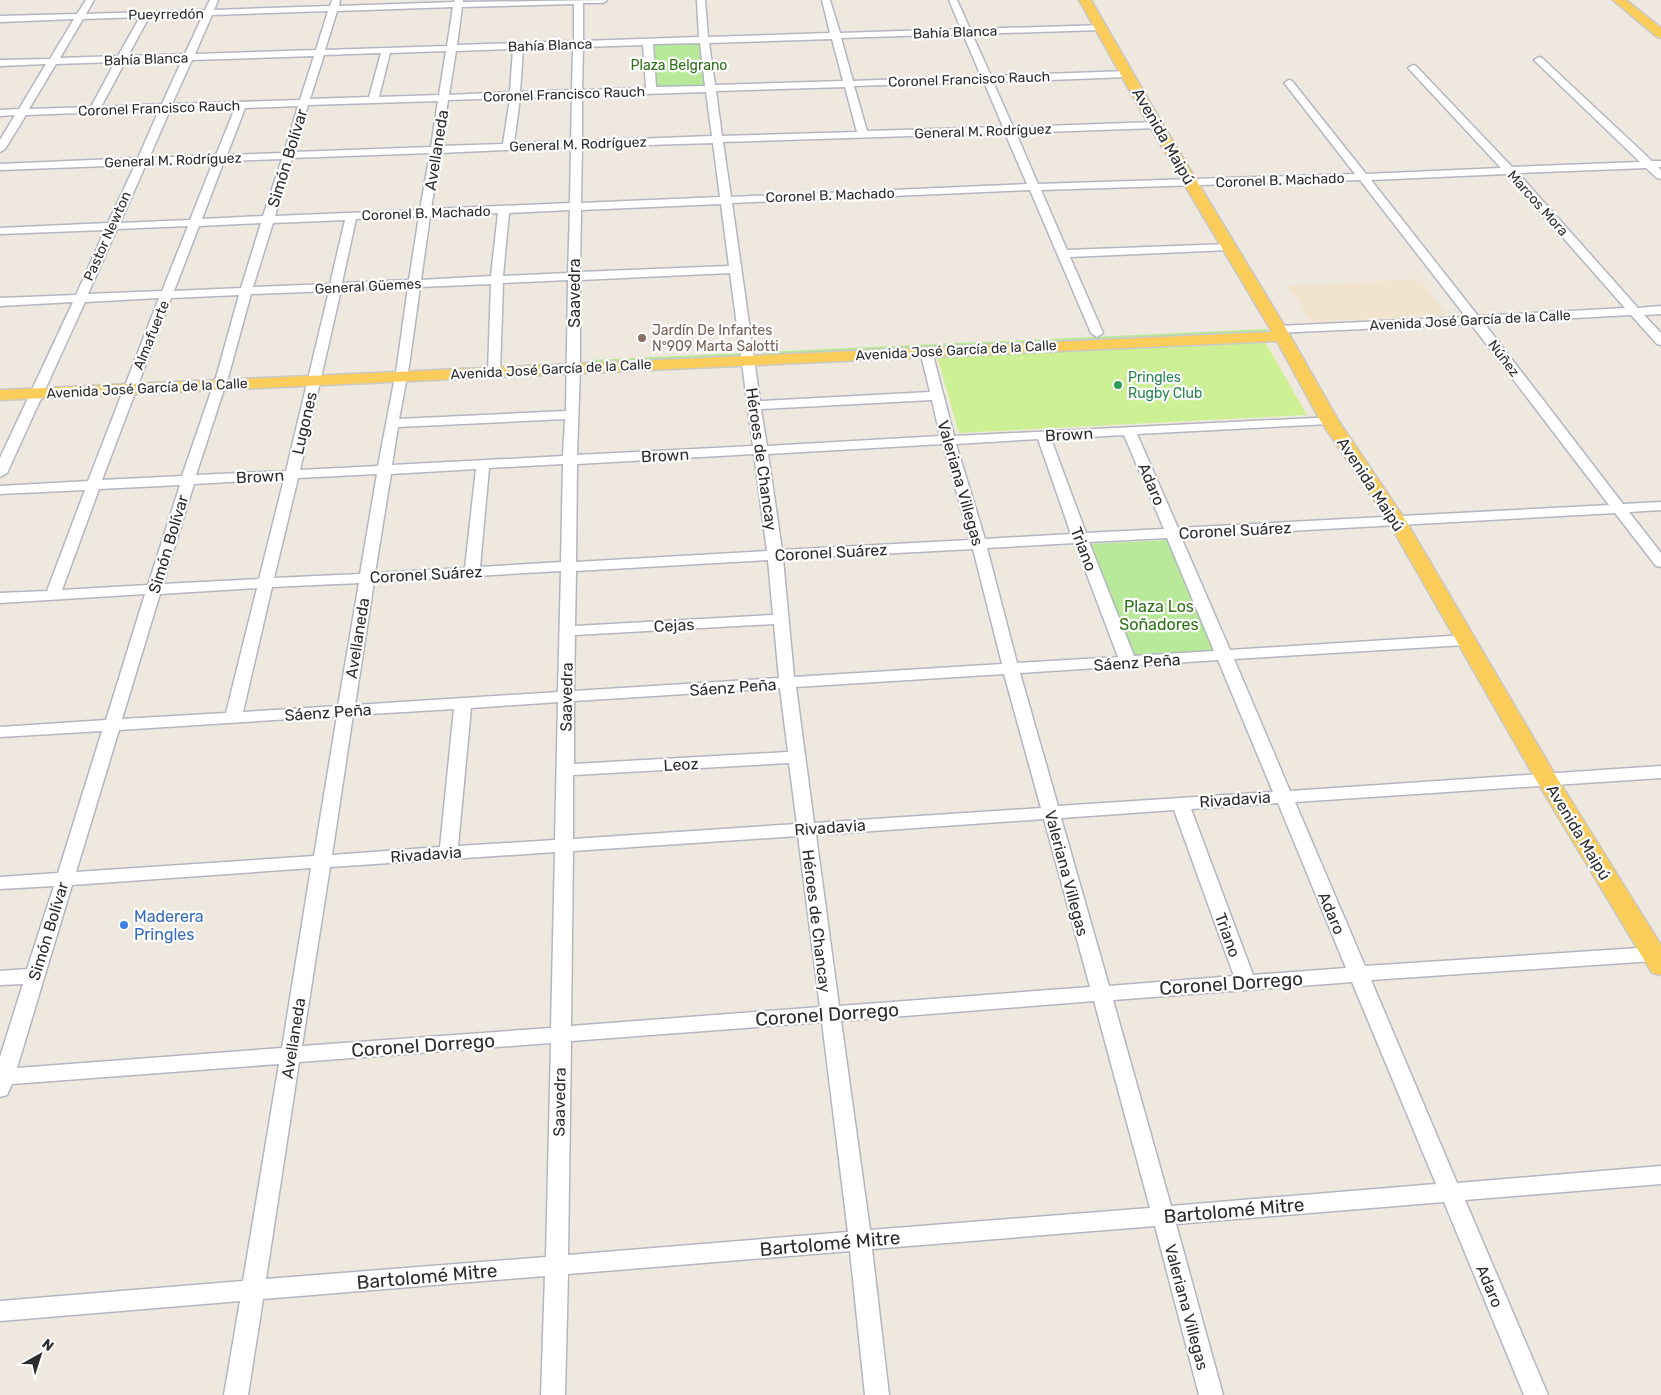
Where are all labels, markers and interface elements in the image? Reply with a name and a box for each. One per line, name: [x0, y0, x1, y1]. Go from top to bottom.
street label: Pueyrredón: [128, 5, 204, 24]
street label: Bahía Blanca: [912, 23, 998, 42]
street label: Bahía Blanca: [507, 36, 593, 55]
street label: Bahía Blanca: [103, 50, 189, 69]
park label: Plaza Belgrano: [631, 57, 727, 74]
street label: Coronel Francisco Rauch: [888, 68, 1050, 91]
street label: Coronel Francisco Rauch: [483, 83, 645, 106]
street label: Avenida Maipú: [1128, 85, 1199, 188]
street label: Coronel Francisco Rauch: [78, 97, 240, 120]
street label: Simón Bolívar: [263, 107, 311, 210]
street label: Avellaneda: [421, 108, 452, 192]
street label: General M. Rodríguez: [914, 121, 1052, 142]
street label: General M. Rodríguez: [509, 134, 647, 155]
street label: General M. Rodríguez: [104, 150, 242, 171]
street label: Marcos Mora: [1504, 167, 1572, 240]
street label: Coronel B. Machado: [1215, 170, 1345, 191]
street label: Coronel B. Machado: [765, 185, 895, 206]
street label: Pastor Newton: [80, 189, 135, 284]
street label: Coronel B. Machado: [361, 203, 491, 224]
street label: Saavedra: [565, 258, 584, 328]
street label: General Güemes: [314, 275, 422, 298]
street label: Almafuerte: [130, 298, 173, 372]
street label: Avenida José García de la Calle: [1369, 307, 1571, 334]
place label: Jardín De Infantes Nº909 Marta Salotti: [652, 322, 779, 355]
marker: Jardín De Infantes Nº909 Marta Salotti: [636, 332, 648, 344]
street label: Avenida José García de la Calle: [855, 337, 1057, 364]
street label: Núñez: [1484, 337, 1523, 380]
street label: Avenida José García de la Calle: [450, 356, 652, 383]
place label: Pringles Rugby Club: [1128, 369, 1202, 402]
street label: Avenida José García de la Calle: [46, 375, 248, 402]
marker: Pringles Rugby Club: [1112, 379, 1124, 391]
street label: Héroes de Chancay: [742, 386, 781, 532]
street label: Lugones: [288, 390, 321, 456]
street label: Valeriana Villegas: [934, 418, 988, 548]
street label: Brown: [1045, 424, 1094, 445]
street label: Avenida Maipú: [1333, 434, 1408, 535]
street label: Brown: [641, 445, 690, 466]
street label: Adaro: [1134, 460, 1169, 508]
street label: Brown: [236, 466, 285, 487]
street label: Simón Bolívar: [144, 493, 192, 596]
street label: Coronel Suárez: [1178, 518, 1292, 543]
street label: Triano: [1066, 524, 1101, 574]
street label: Coronel Suárez: [774, 540, 888, 565]
street label: Coronel Suárez: [369, 562, 483, 587]
street label: Avellaneda: [342, 596, 373, 680]
park label: Plaza Los Soñadores: [1119, 597, 1199, 634]
street label: Cejas: [653, 615, 695, 636]
street label: Sáenz Peña: [1093, 650, 1181, 675]
street label: Saavedra: [556, 662, 577, 732]
street label: Sáenz Peña: [689, 675, 777, 700]
street label: Sáenz Peña: [284, 700, 372, 725]
street label: Leoz: [663, 754, 699, 775]
street label: Avenida Maipú: [1543, 781, 1615, 884]
street label: Rivadavia: [1199, 788, 1271, 811]
street label: Valeriana Villegas: [1041, 808, 1092, 938]
street label: Rivadavia: [794, 816, 866, 839]
street label: Rivadavia: [390, 843, 462, 866]
street label: Héroes de Chancay: [798, 848, 835, 994]
street label: Simón Bolívar: [24, 880, 72, 983]
street label: Adaro: [1314, 889, 1349, 937]
place label: Maderera Pringles: [134, 907, 204, 944]
street label: Triano: [1211, 910, 1244, 960]
marker: Maderera Pringles: [118, 919, 130, 931]
street label: Coronel Dorrego: [1158, 967, 1304, 1000]
street label: Avellaneda: [278, 996, 309, 1080]
street label: Coronel Dorrego: [754, 998, 900, 1031]
street label: Coronel Dorrego: [350, 1029, 496, 1062]
street label: Saavedra: [549, 1067, 570, 1137]
street label: Bartolomé Mitre: [1163, 1193, 1305, 1228]
street label: Bartolomé Mitre: [759, 1226, 901, 1261]
street label: Valeriana Villegas: [1161, 1242, 1212, 1372]
street label: Bartolomé Mitre: [356, 1259, 498, 1294]
street label: Adaro: [1472, 1262, 1507, 1310]
north arrow: [15, 1330, 65, 1380]
text: N: [39, 1336, 57, 1355]

